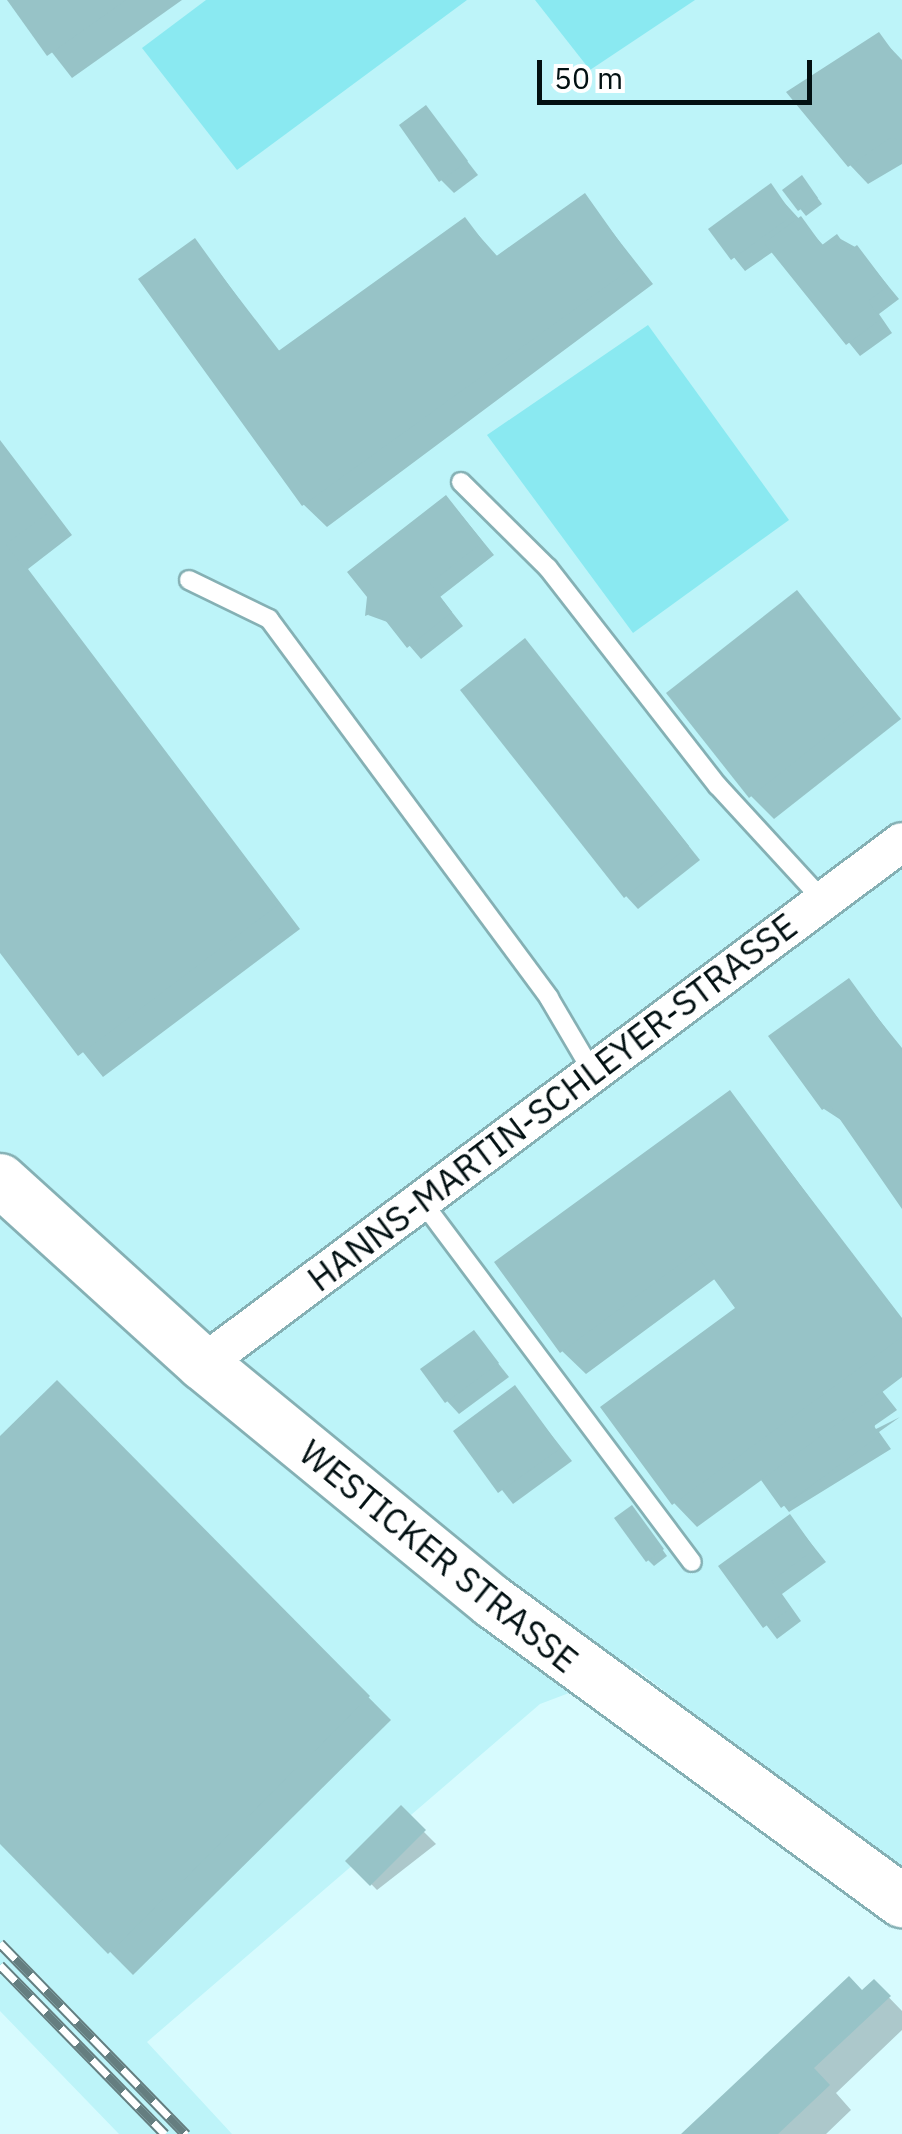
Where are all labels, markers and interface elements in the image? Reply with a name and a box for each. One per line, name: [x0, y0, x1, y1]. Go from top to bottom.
scale bar: [542, 40, 817, 102]
text: 50 m: [554, 58, 623, 97]
street label: HANNS-MARTIN-SCHLEYER-STRASSE: [299, 904, 805, 1300]
street label: WESTICKER STRASSE: [291, 1431, 587, 1681]

